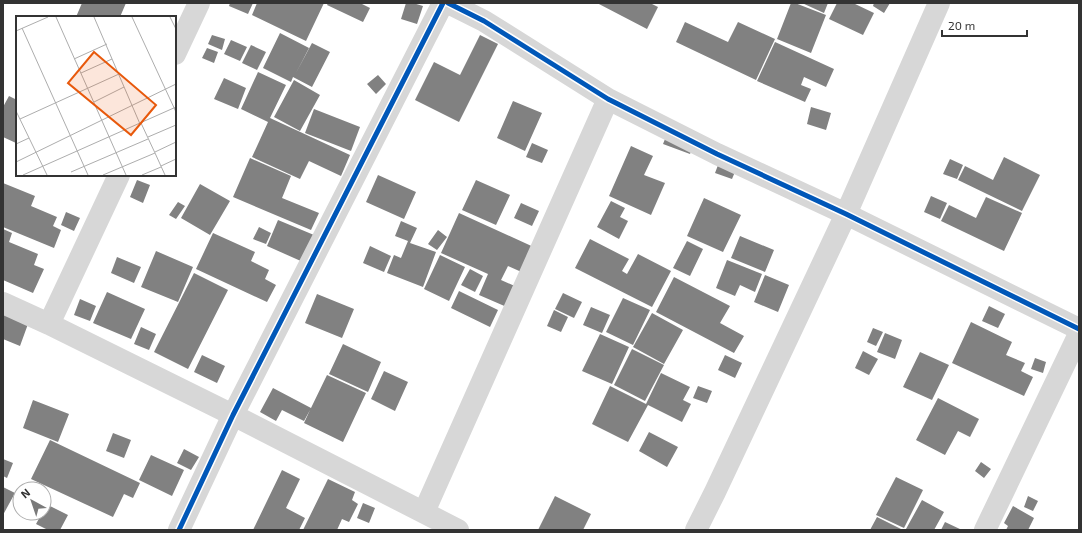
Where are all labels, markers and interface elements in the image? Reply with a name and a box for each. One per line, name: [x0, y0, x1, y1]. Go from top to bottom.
scale bar: [942, 12, 1027, 38]
inset map: [16, 16, 176, 176]
text: 20 m: [948, 18, 975, 32]
north arrow: [12, 481, 52, 521]
text: N: [18, 485, 33, 500]

